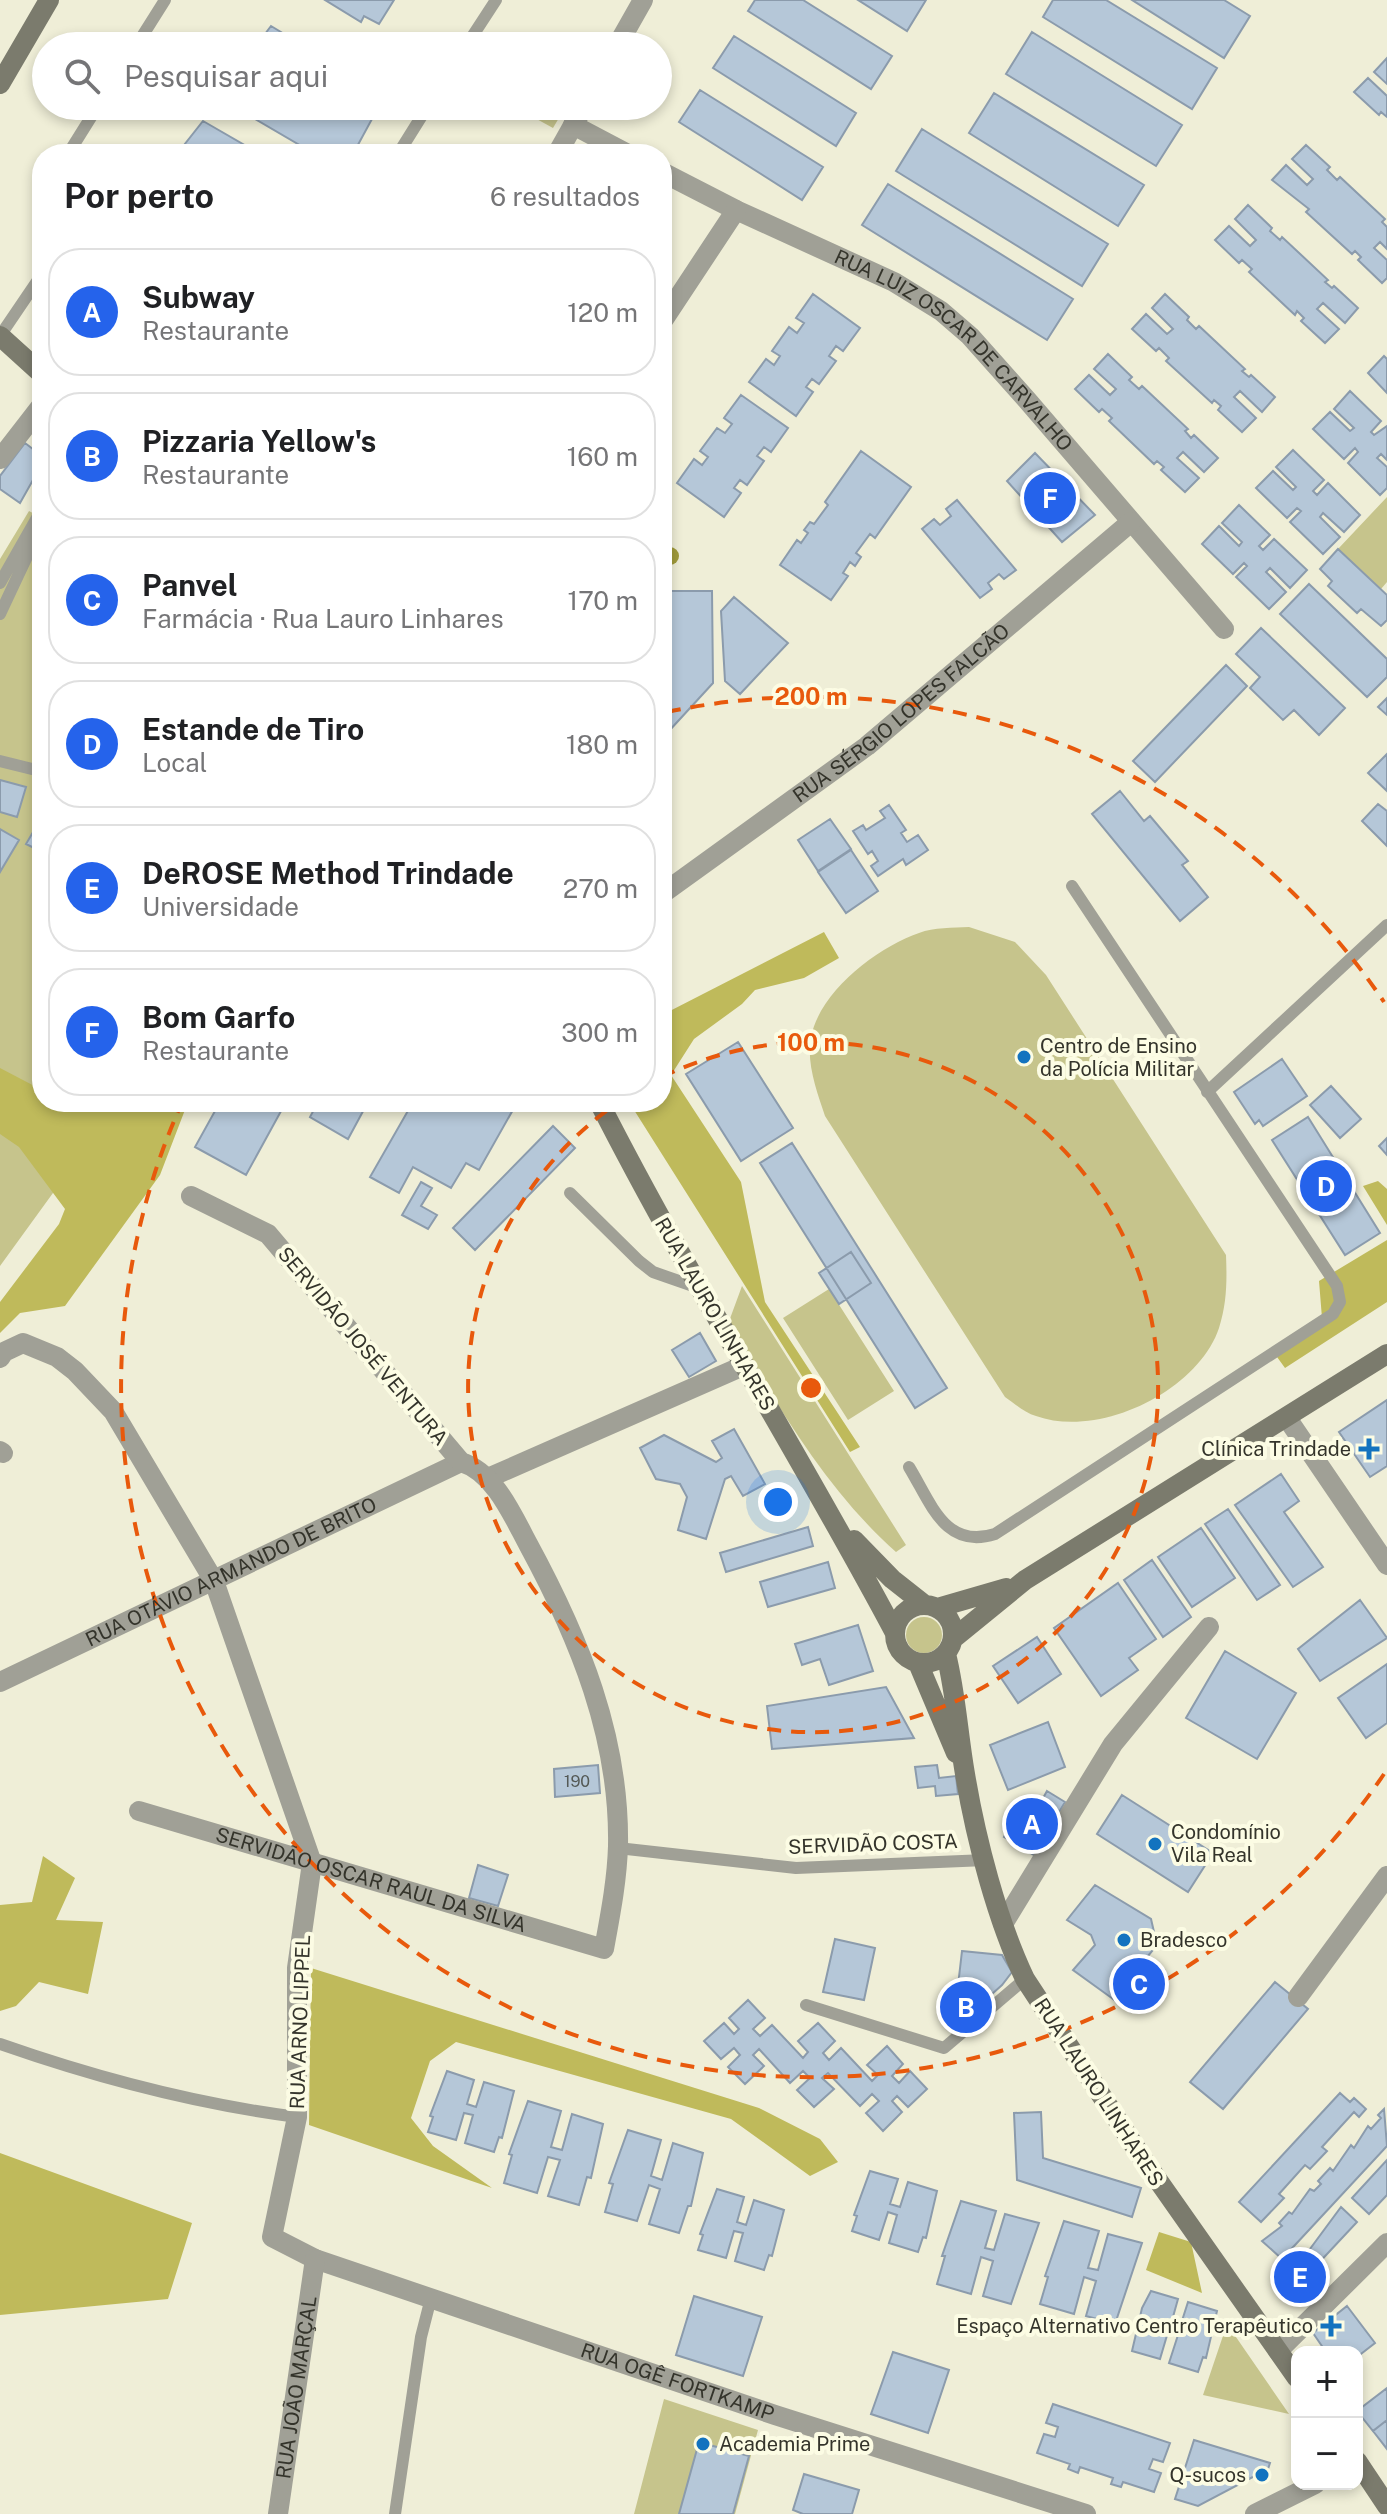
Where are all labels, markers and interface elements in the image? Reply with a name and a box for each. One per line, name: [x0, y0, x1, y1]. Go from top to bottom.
search box: [32, 32, 672, 120]
icon: search: [60, 54, 104, 98]
text: Pesquisar aqui: [124, 58, 328, 94]
text: Por perto: [64, 176, 214, 216]
text: 6 resultados: [490, 181, 640, 212]
street label: RUA LUIZ OSCAR DE CARVALHO: [831, 244, 1077, 456]
text: Subway: [142, 279, 255, 315]
text: A: [83, 297, 101, 328]
text: 120 m: [567, 297, 638, 328]
text: Restaurante: [142, 315, 289, 346]
text: Pizzaria Yellow's: [142, 423, 376, 459]
text: B: [83, 441, 101, 472]
text: 160 m: [567, 441, 638, 472]
text: Restaurante: [142, 459, 289, 490]
pin: F: [1024, 468, 1076, 528]
text: Panvel: [142, 567, 238, 603]
text: C: [83, 585, 101, 616]
text: 170 m: [568, 585, 638, 616]
text: Farmácia · Rua Lauro Linhares: [142, 603, 504, 634]
street label: RUA SÉRGIO LOPES FALCÃO: [788, 618, 1014, 808]
text: 200 m: [774, 682, 848, 710]
text: Estande de Tiro: [142, 711, 364, 747]
text: D: [83, 729, 101, 760]
text: 180 m: [566, 729, 638, 760]
text: Local: [142, 747, 207, 778]
text: DeROSE Method Trindade: [142, 855, 514, 891]
text: E: [84, 873, 100, 904]
text: 270 m: [563, 873, 638, 904]
text: Universidade: [142, 891, 299, 922]
text: Bom Garfo: [142, 999, 295, 1035]
text: F: [84, 1017, 100, 1048]
text: 300 m: [561, 1017, 638, 1048]
text: 100 m: [777, 1028, 845, 1056]
place label: Centro de Ensino da Polícia Militar: [1040, 1034, 1197, 1081]
text: Restaurante: [142, 1035, 289, 1066]
marker: Centro de Ensino da Polícia Militar: [1015, 1048, 1033, 1066]
pin: D: [1300, 1156, 1352, 1216]
street label: RUA LAURO LINHARES: [650, 1213, 780, 1415]
street label: SERVIDÃO JOSÉ VENTURA: [273, 1241, 454, 1450]
centre of rings: [797, 1374, 825, 1402]
place label: Clínica Trindade: [1201, 1437, 1351, 1461]
marker: Clínica Trindade: [1358, 1438, 1380, 1460]
your location: [758, 1482, 798, 1522]
street label: RUA OTÁVIO ARMANDO DE BRITO: [82, 1492, 380, 1651]
house number: 190: [564, 1772, 590, 1791]
pin: A: [1006, 1794, 1058, 1854]
place label: Condomínio Vila Real: [1171, 1820, 1281, 1867]
street label: SERVIDÃO OSCAR RAUL DA SILVA: [213, 1822, 529, 1937]
street label: SERVIDÃO COSTA: [788, 1828, 958, 1859]
marker: Condomínio Vila Real: [1146, 1835, 1164, 1853]
place label: Bradesco: [1140, 1928, 1227, 1952]
marker: Bradesco: [1115, 1931, 1133, 1949]
street label: RUA ARNO LIPPEL: [285, 1934, 315, 2110]
pin: C: [1113, 1954, 1165, 2014]
pin: B: [940, 1977, 992, 2037]
street label: RUA LAURO LINHARES: [1029, 1994, 1169, 2190]
pin: E: [1274, 2247, 1326, 2307]
street label: RUA JOÃO MARÇAL: [271, 2294, 322, 2481]
place label: Espaço Alternativo Centro Terapêutico: [956, 2314, 1313, 2338]
marker: Espaço Alternativo Centro Terapêutico: [1320, 2315, 1342, 2337]
street label: RUA OGÊ FORTKAMP: [578, 2338, 778, 2426]
map controls: [1291, 2346, 1363, 2490]
button: +: [1291, 2346, 1363, 2418]
button: −: [1291, 2418, 1363, 2490]
place label: Academia Prime: [719, 2432, 870, 2456]
marker: Academia Prime: [694, 2435, 712, 2453]
place label: Q-sucos: [1170, 2463, 1246, 2487]
marker: Q-sucos: [1253, 2466, 1271, 2484]

